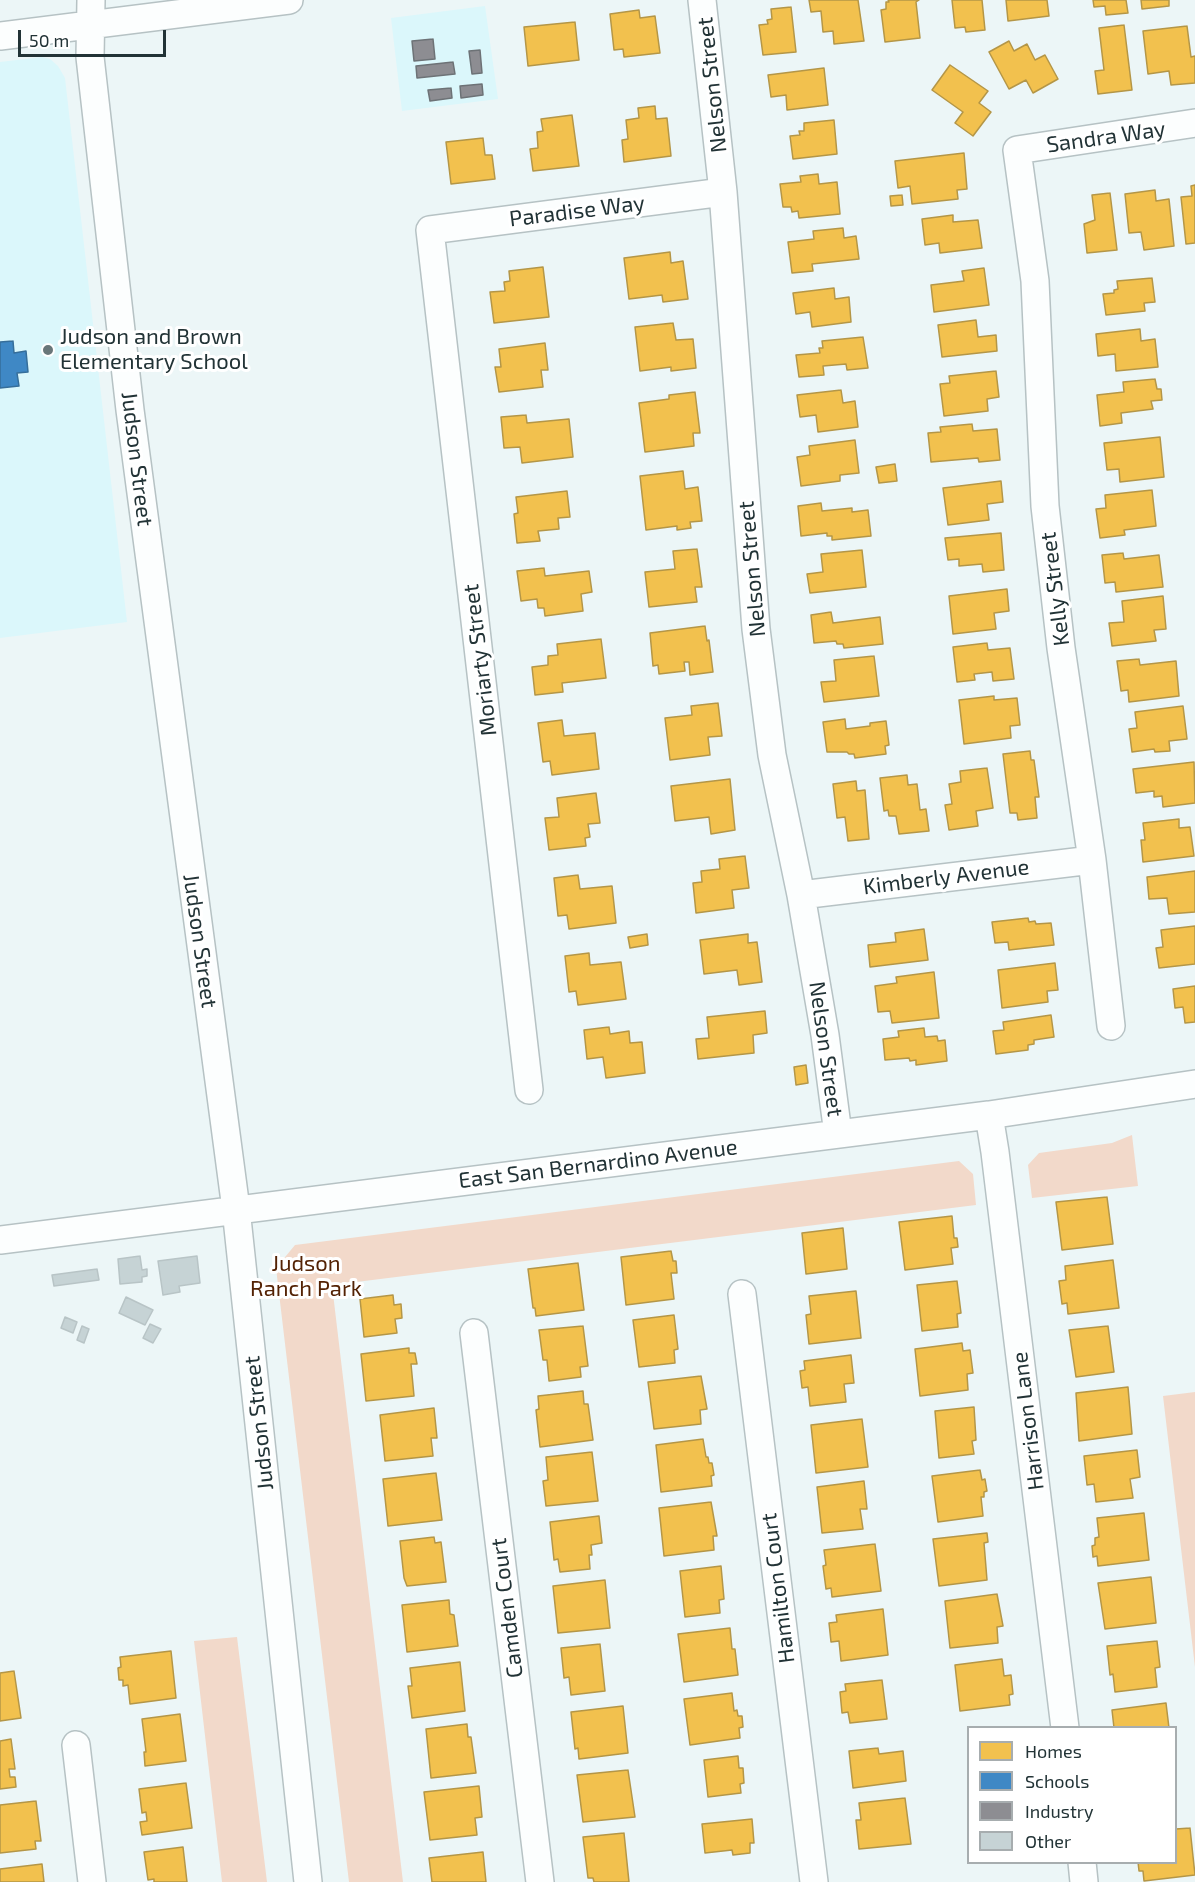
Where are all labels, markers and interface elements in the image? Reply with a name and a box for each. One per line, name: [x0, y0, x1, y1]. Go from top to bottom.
street label: Nelson Street: [692, 16, 732, 154]
scale bar: [21, 18, 170, 56]
text: 50 m: [29, 29, 69, 51]
street label: Sandra Way: [1045, 116, 1167, 158]
street label: Paradise Way: [508, 190, 646, 232]
place label: Judson and Brown Elementary School: [60, 324, 248, 376]
marker: Judson and Brown Elementary School: [41, 343, 55, 357]
street label: Judson Street: [116, 390, 158, 528]
street label: Nelson Street: [733, 500, 771, 638]
street label: Kelly Street: [1035, 530, 1075, 648]
street label: Moriarty Street: [458, 582, 502, 738]
street label: Kimberly Avenue: [861, 854, 1031, 900]
street label: Judson Street: [178, 872, 222, 1010]
street label: Nelson Street: [803, 980, 849, 1118]
street label: East San Bernardino Avenue: [457, 1134, 739, 1194]
park label: Judson Ranch Park: [250, 1251, 362, 1302]
street label: Harrison Lane: [1006, 1350, 1050, 1492]
street label: Judson Street: [239, 1354, 279, 1492]
street label: Hamilton Court: [756, 1511, 800, 1665]
street label: Camden Court: [485, 1537, 529, 1679]
legend: [967, 1726, 1177, 1864]
text: Homes: [1025, 1740, 1082, 1762]
text: Schools: [1025, 1770, 1089, 1792]
text: Industry: [1025, 1800, 1094, 1822]
text: Other: [1025, 1830, 1071, 1852]

